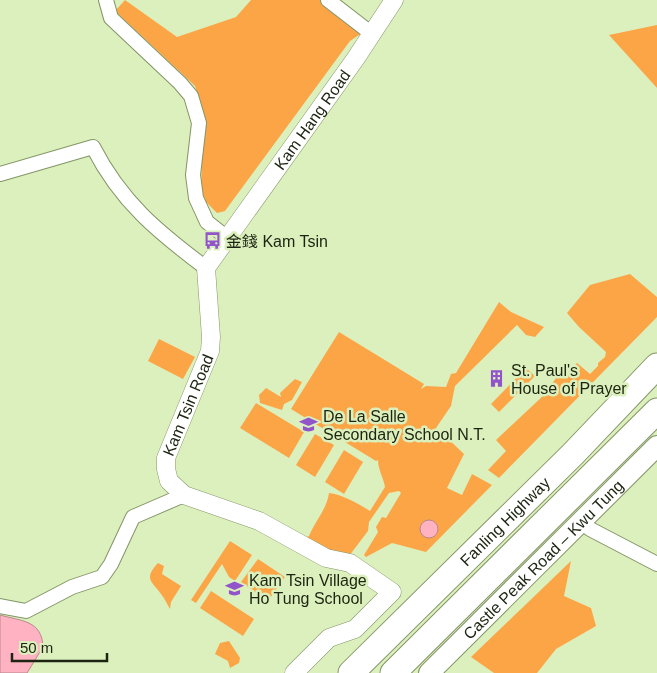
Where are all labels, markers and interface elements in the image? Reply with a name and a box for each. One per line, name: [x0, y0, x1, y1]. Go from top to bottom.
street label: Kam Hang Road: [271, 66, 353, 173]
bus stop icon: 金錢 Kam Tsin: [202, 231, 222, 251]
place label: 金錢 Kam Tsin: [226, 233, 328, 250]
street label: Kam Tsin Road: [159, 352, 216, 458]
place label: St. Paul's House of Prayer: [511, 362, 627, 397]
building icon: St. Paul's House of Prayer: [487, 369, 507, 389]
place label: De La Salle Secondary School N.T.: [323, 408, 486, 443]
school or university icon: De La Salle Secondary School N.T.: [299, 415, 319, 435]
street label: Fanling Highway: [457, 474, 553, 569]
street label: Castle Peak Road – Kwu Tung: [460, 476, 626, 642]
place label: Kam Tsin Village Ho Tung School: [249, 572, 367, 607]
school or university icon: Kam Tsin Village Ho Tung School: [225, 579, 245, 599]
scale bar: [12, 630, 108, 662]
text: 50 m: [20, 639, 53, 656]

